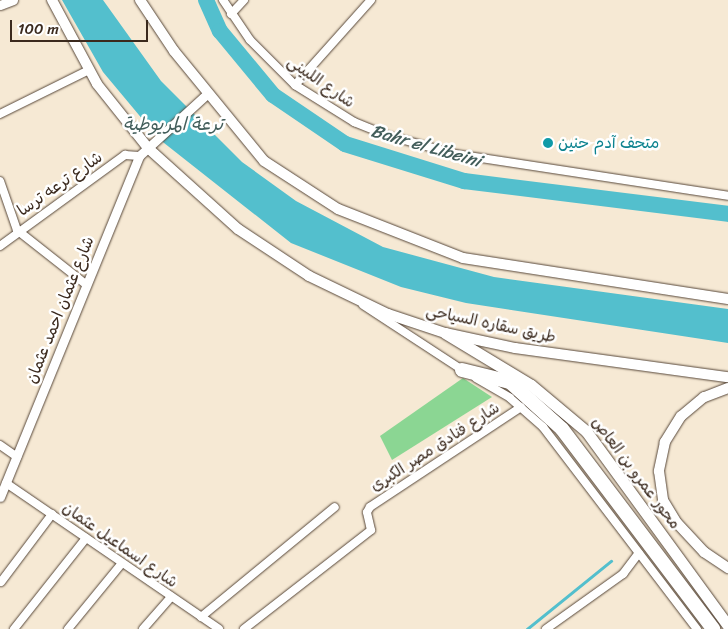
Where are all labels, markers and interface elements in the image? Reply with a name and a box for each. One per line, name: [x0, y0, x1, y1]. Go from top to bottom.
scale bar: [12, 10, 150, 42]
text: 100 m: [18, 16, 59, 42]
street label: شارع اللبينى: [284, 52, 358, 112]
water label: ترعة المريوطية: [123, 113, 223, 135]
water label: Bahr el Libeini: [369, 120, 483, 172]
place label: متحف آدم حنين: [558, 133, 659, 153]
marker: متحف آدم حنين: [542, 137, 554, 149]
street label: شارع ترعه ترسا: [14, 148, 106, 220]
street label: شارع عثمان احمد عثمان: [22, 234, 98, 386]
street label: طريق سقاره السياحى: [424, 301, 558, 347]
street label: شارع فنادق مصر الكبرى: [367, 398, 503, 496]
street label: محور عمرو بن العاص: [588, 413, 684, 533]
street label: شارع اسماعيل عثمان: [59, 498, 181, 592]

